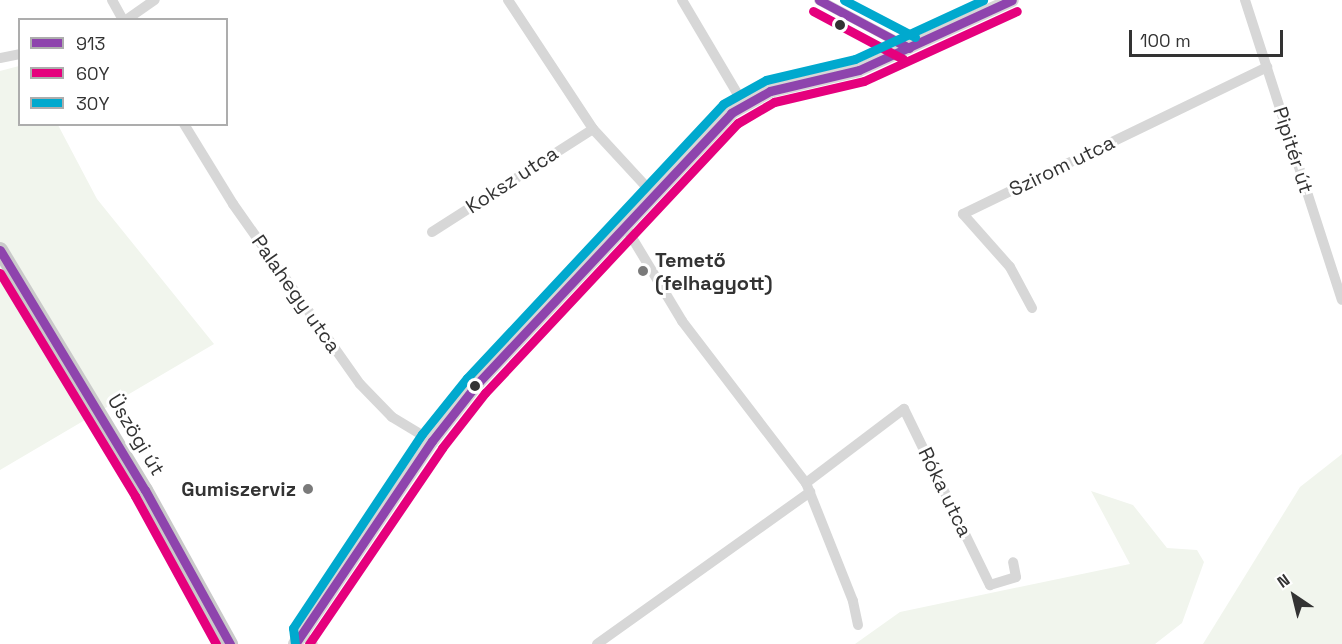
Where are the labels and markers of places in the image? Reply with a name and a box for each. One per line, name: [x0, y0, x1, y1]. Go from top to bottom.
unlabelled marker: [834, 19, 846, 31]
place label: Temető (felhagyott): [655, 248, 772, 295]
marker: Temető (felhagyott): [636, 264, 650, 278]
unlabelled marker: [469, 380, 481, 392]
place label: Gumiszerviz: [181, 477, 296, 501]
marker: Gumiszerviz: [301, 482, 315, 496]

